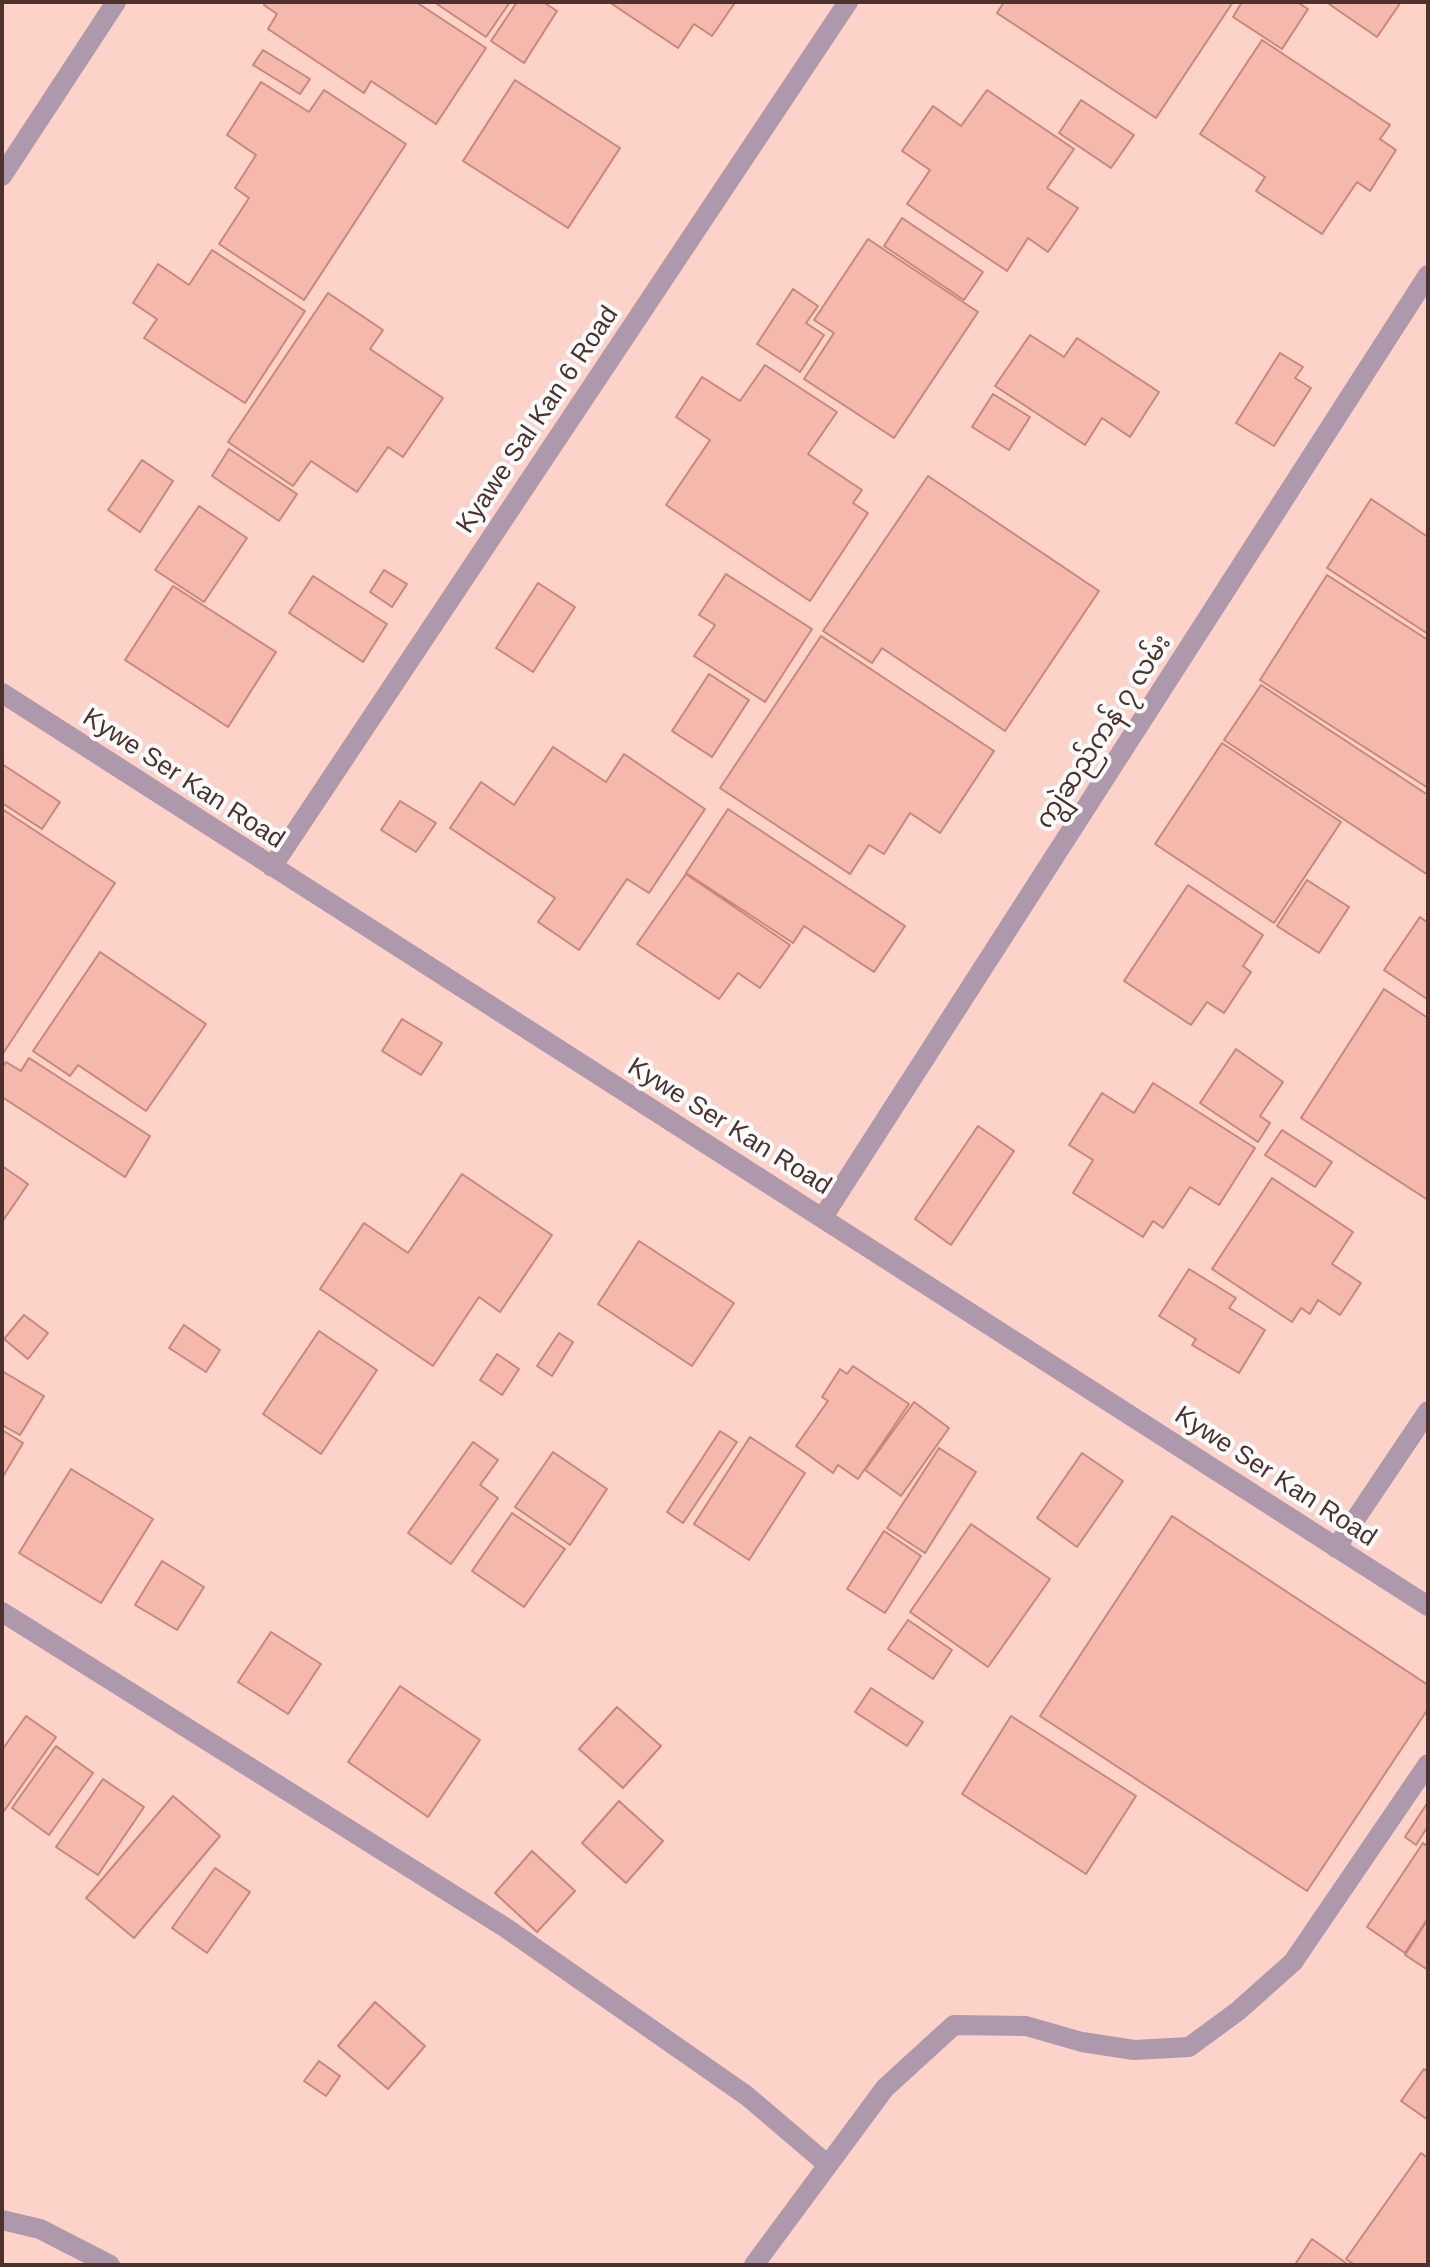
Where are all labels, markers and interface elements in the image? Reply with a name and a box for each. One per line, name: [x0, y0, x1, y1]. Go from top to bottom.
street label: Kyawe Sal Kan 6 Road: [450, 300, 626, 540]
street label: ကျွဲဆည်ကန် ၇ လမ်း: [1030, 629, 1178, 835]
street label: Kywe Ser Kan Road: [76, 702, 290, 856]
street label: Kywe Ser Kan Road: [621, 1052, 837, 1202]
street label: Kywe Ser Kan Road: [1168, 1400, 1382, 1554]

